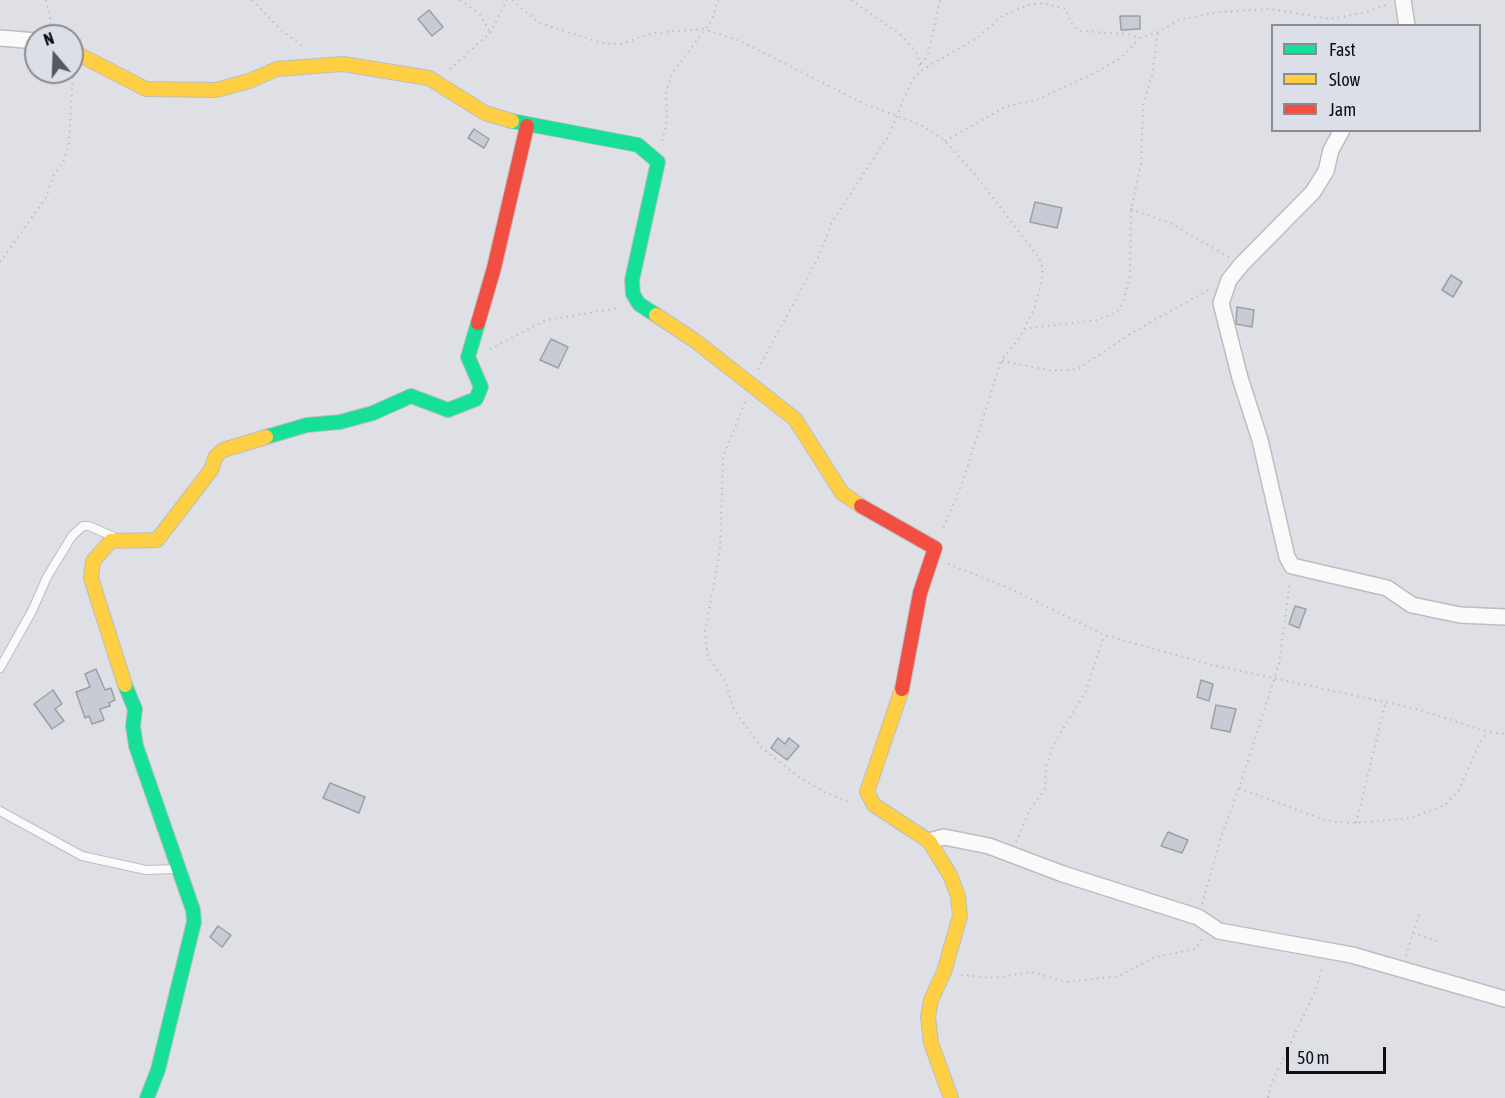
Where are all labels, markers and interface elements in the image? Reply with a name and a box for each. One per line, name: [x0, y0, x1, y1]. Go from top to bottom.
north arrow: [24, 24, 84, 84]
legend: [1271, 24, 1481, 132]
text: N: [41, 29, 56, 49]
text: Fast: [1329, 39, 1356, 60]
text: Slow: [1329, 69, 1360, 90]
text: Jam: [1329, 99, 1356, 120]
scale bar: [1289, 1035, 1390, 1073]
text: 50 m: [1297, 1047, 1329, 1068]

